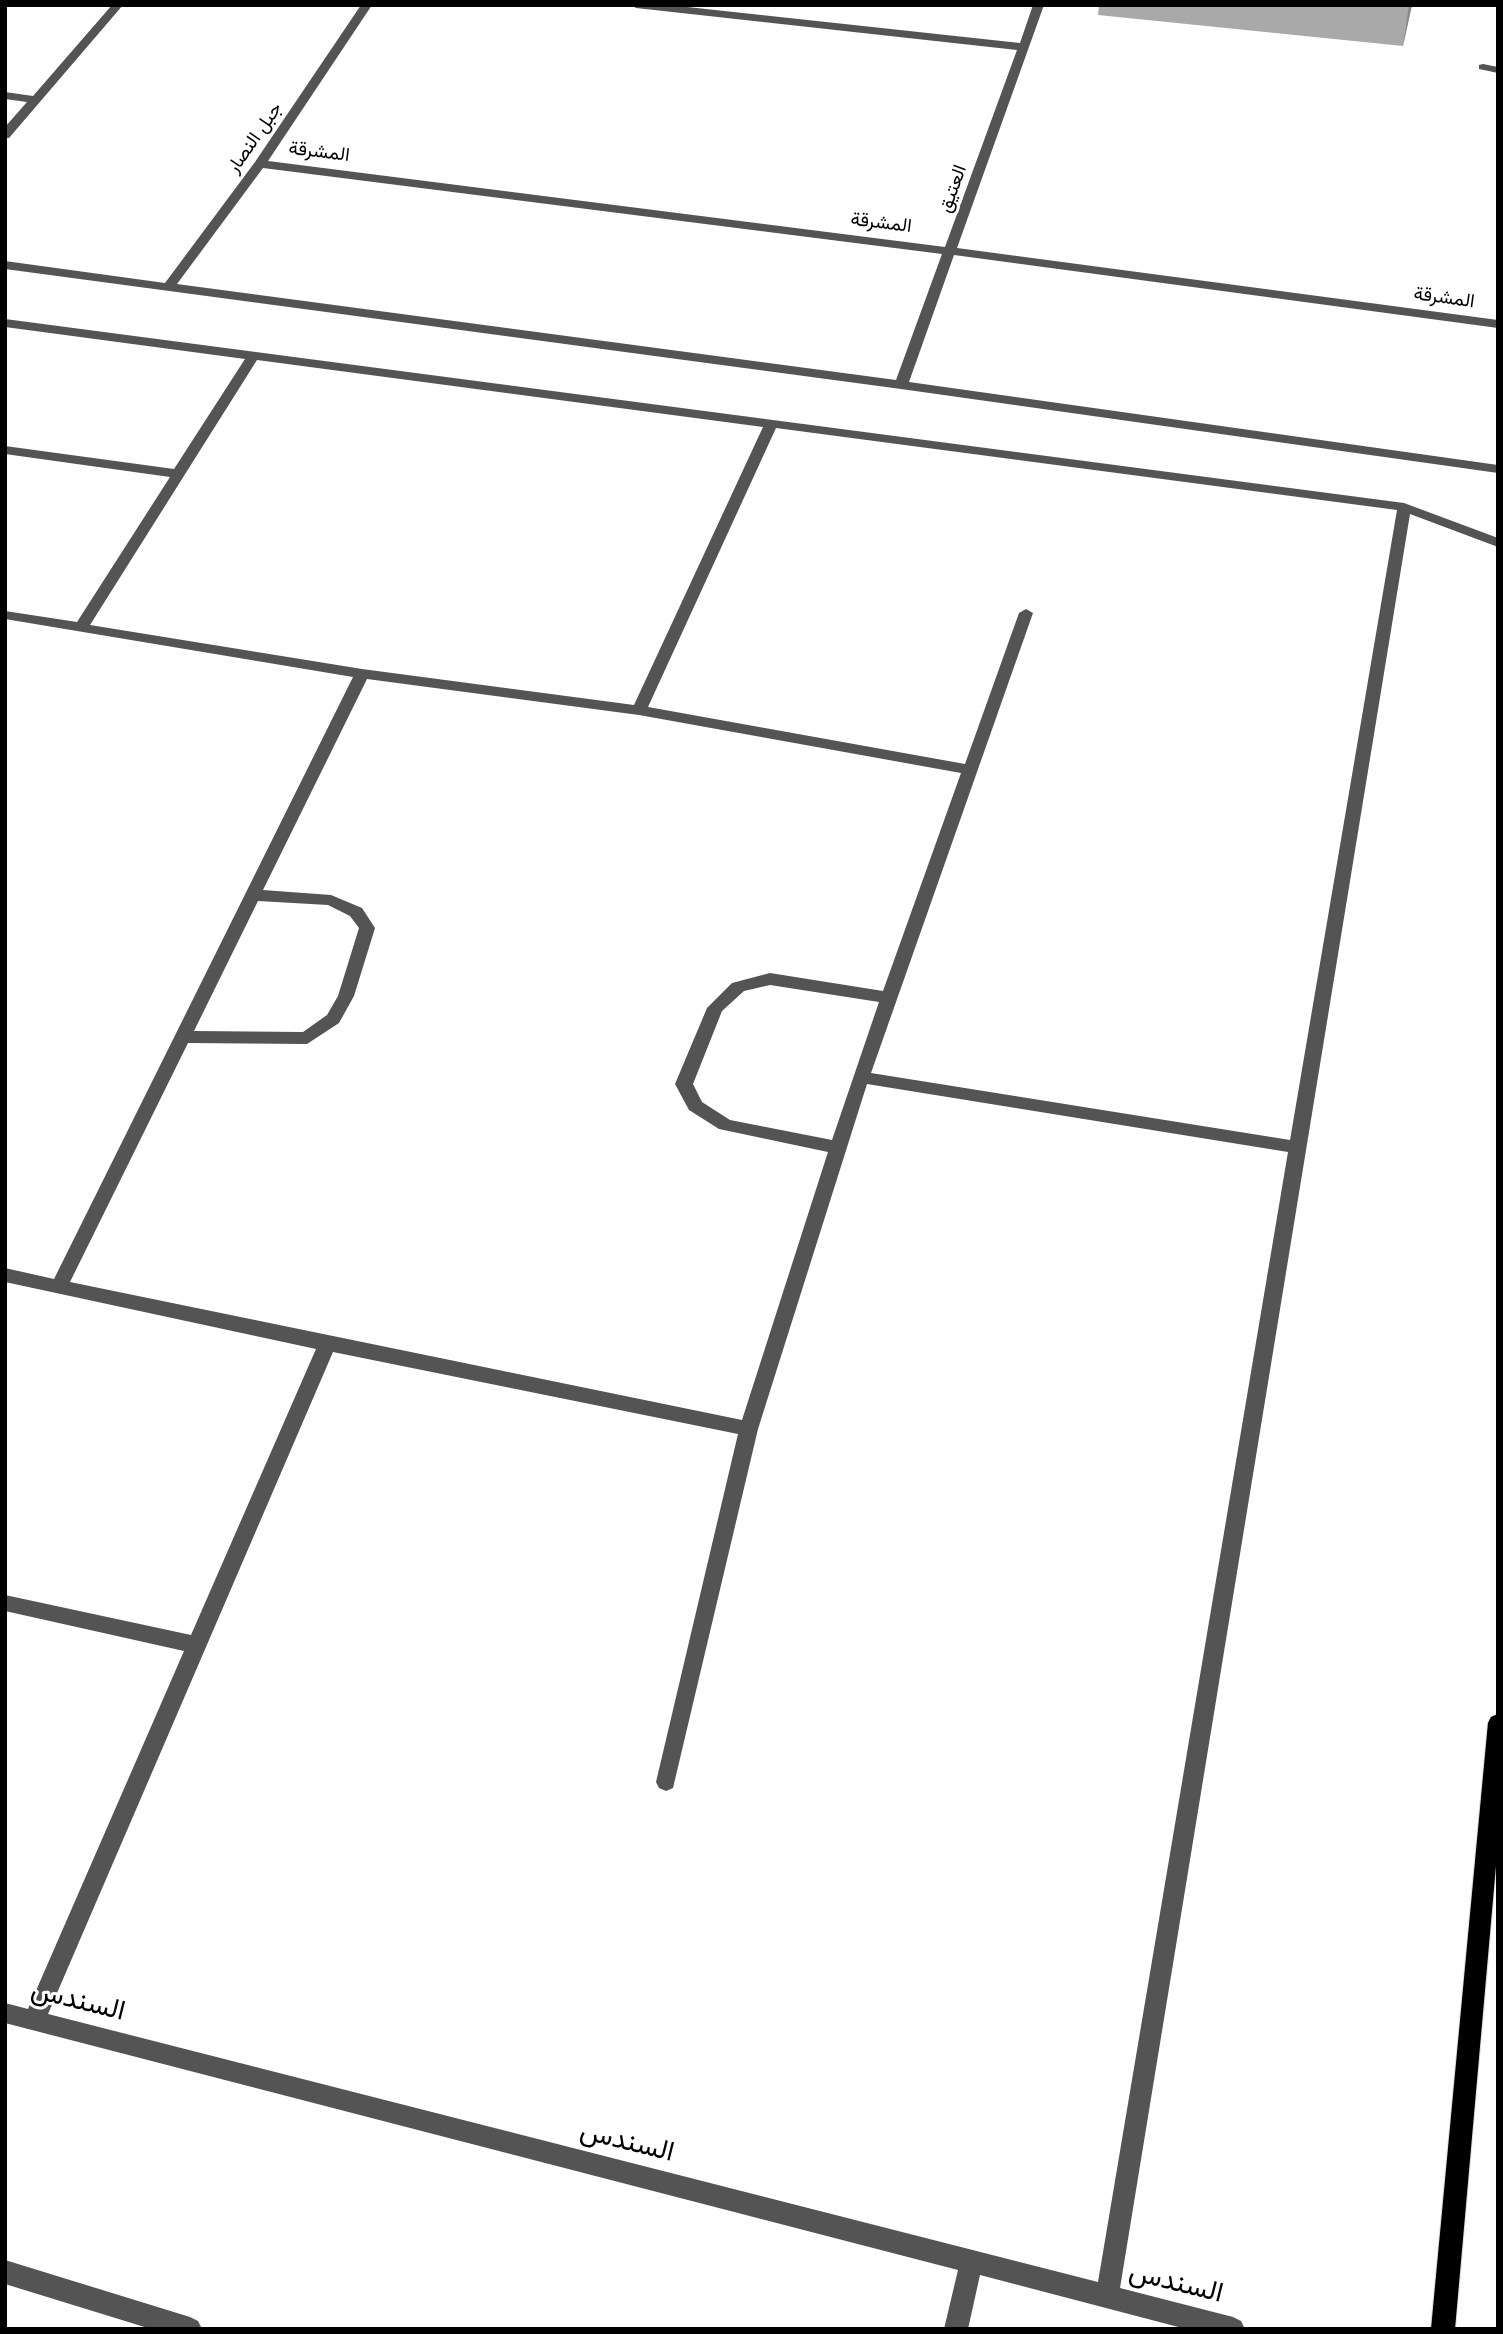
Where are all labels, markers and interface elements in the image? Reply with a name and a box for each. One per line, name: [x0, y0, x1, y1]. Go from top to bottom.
street label: جبل النصار: [222, 98, 288, 178]
street label: المشرقة: [287, 137, 351, 167]
street label: العتيق: [934, 162, 972, 216]
street label: المشرقة: [849, 208, 913, 238]
street label: المشرقة: [1412, 282, 1476, 314]
street label: السندس: [28, 1973, 128, 2029]
street label: السندس: [577, 2114, 677, 2170]
street label: السندس: [1126, 2255, 1226, 2311]

